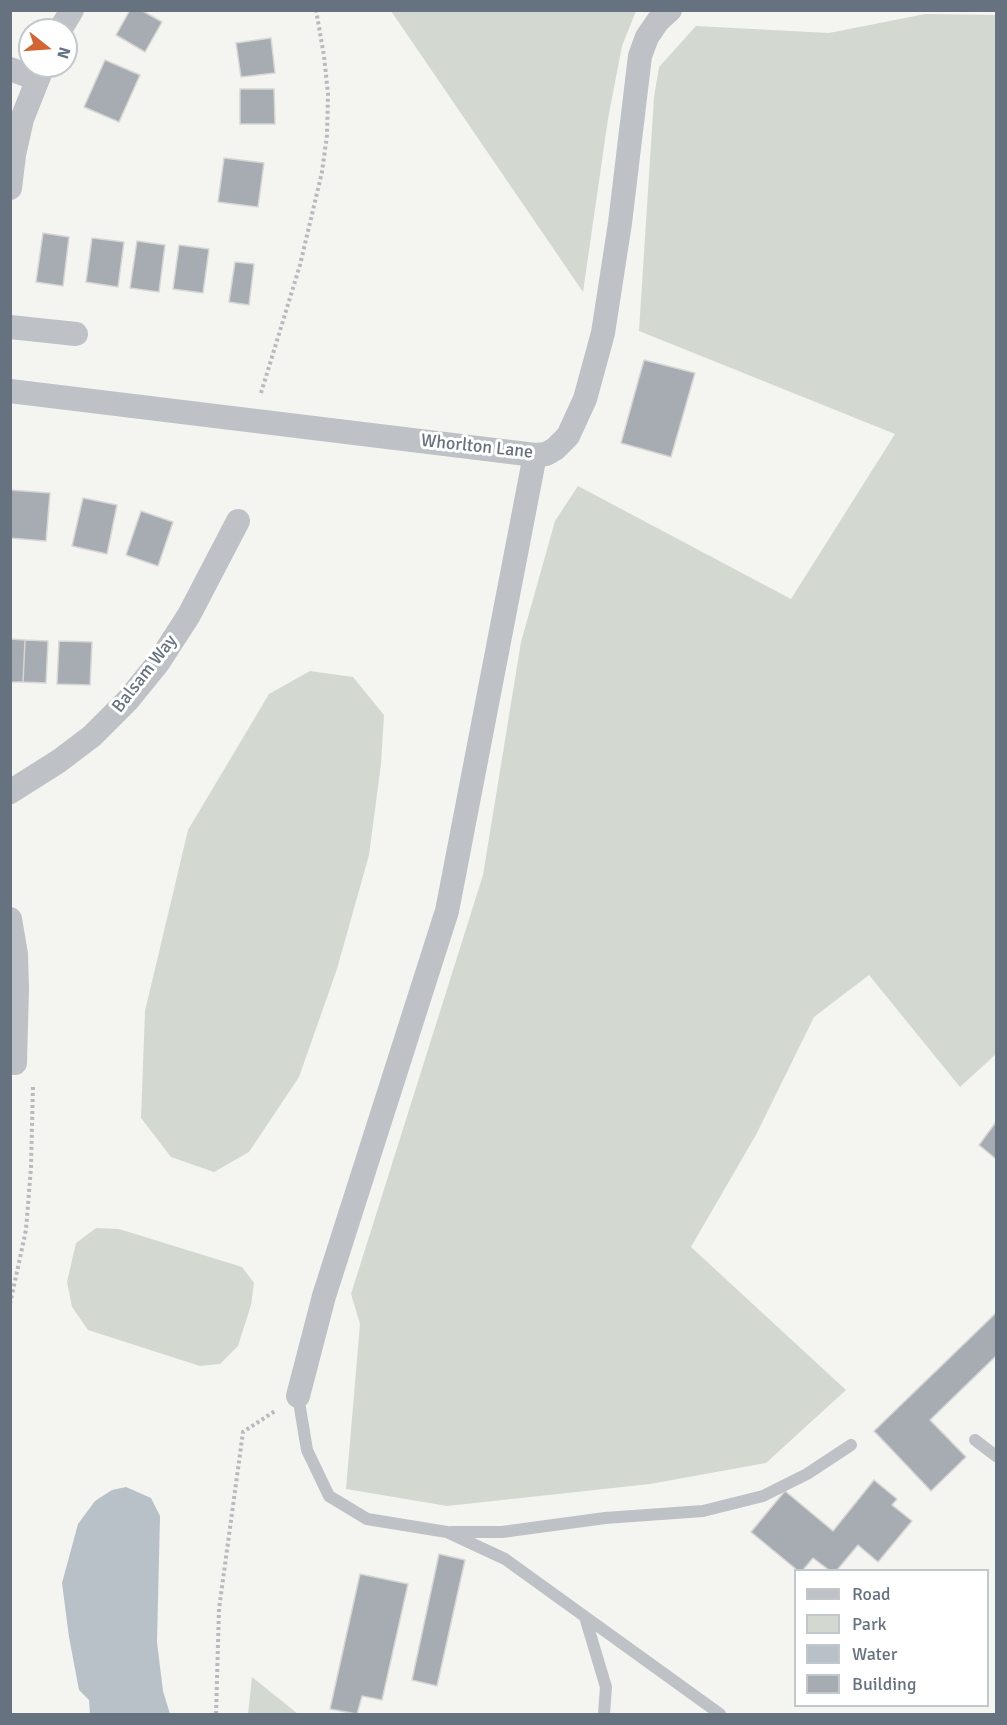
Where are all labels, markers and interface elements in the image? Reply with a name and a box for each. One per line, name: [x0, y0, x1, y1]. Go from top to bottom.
north arrow: [18, 18, 78, 78]
text: N: [52, 44, 74, 61]
street label: Whorlton Lane: [420, 430, 534, 464]
street label: Balsam Way: [108, 631, 182, 717]
legend: [794, 1569, 989, 1707]
text: Road: [852, 1583, 891, 1605]
text: Park: [852, 1613, 887, 1635]
text: Water: [852, 1643, 897, 1665]
text: Building: [852, 1673, 916, 1695]

